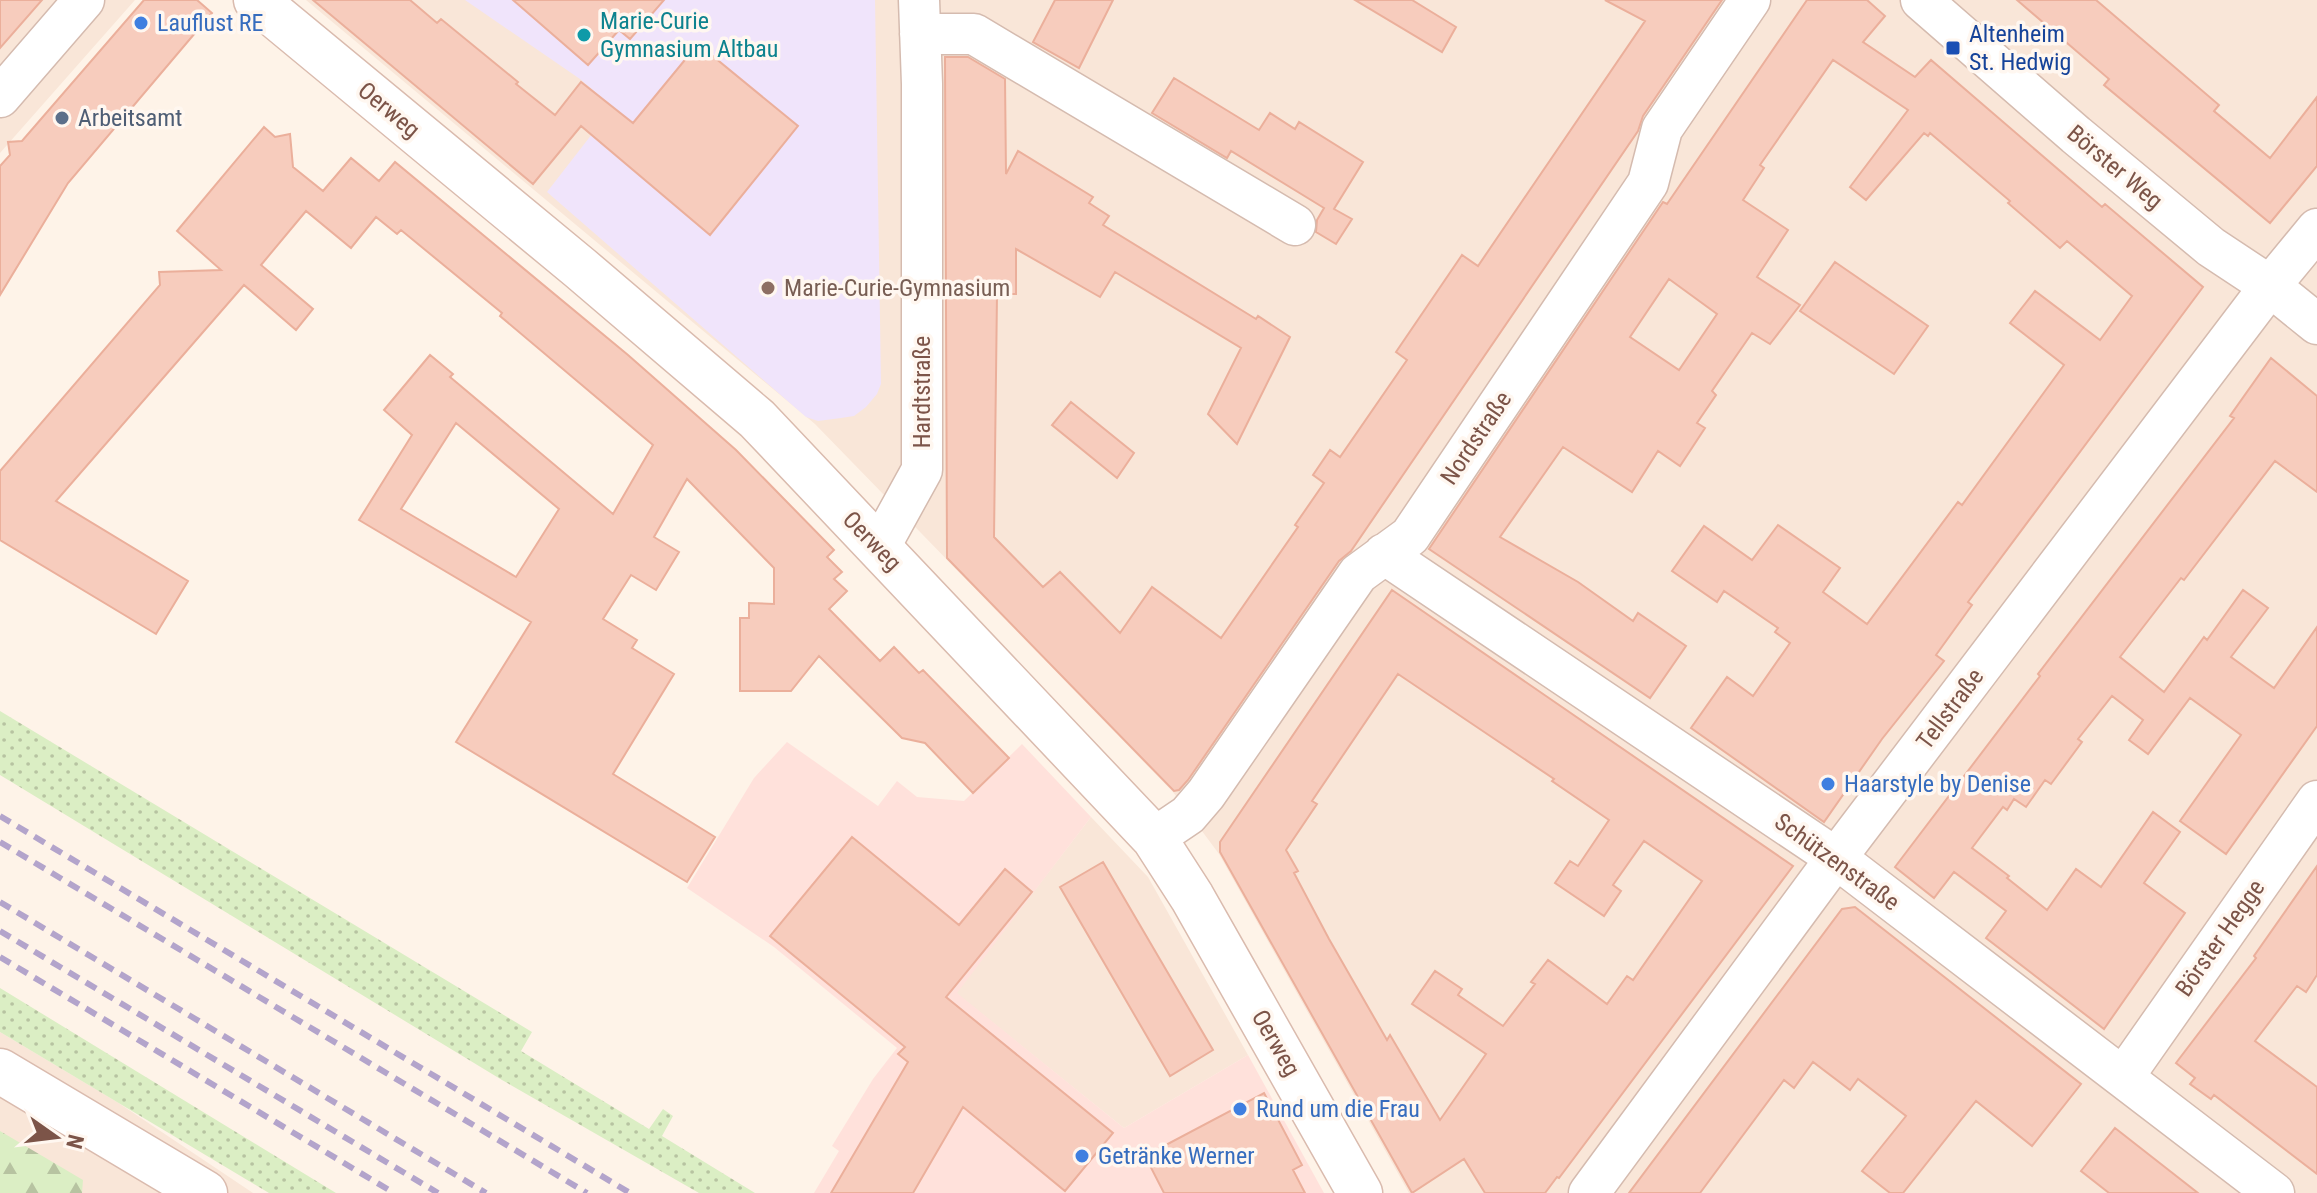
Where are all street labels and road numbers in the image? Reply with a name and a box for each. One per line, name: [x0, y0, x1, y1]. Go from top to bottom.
street label: Oerweg: [352, 76, 426, 144]
street label: Börster Weg: [2062, 119, 2168, 215]
street label: Hardtstraße: [908, 336, 936, 448]
street label: Nordstraße: [1435, 386, 1517, 490]
street label: Oerweg: [837, 505, 907, 577]
street label: Tellstraße: [1911, 663, 1989, 755]
street label: Schützenstraße: [1769, 807, 1905, 917]
street label: Börster Hegge: [2170, 874, 2270, 1002]
street label: Oerweg: [1246, 1005, 1306, 1081]

